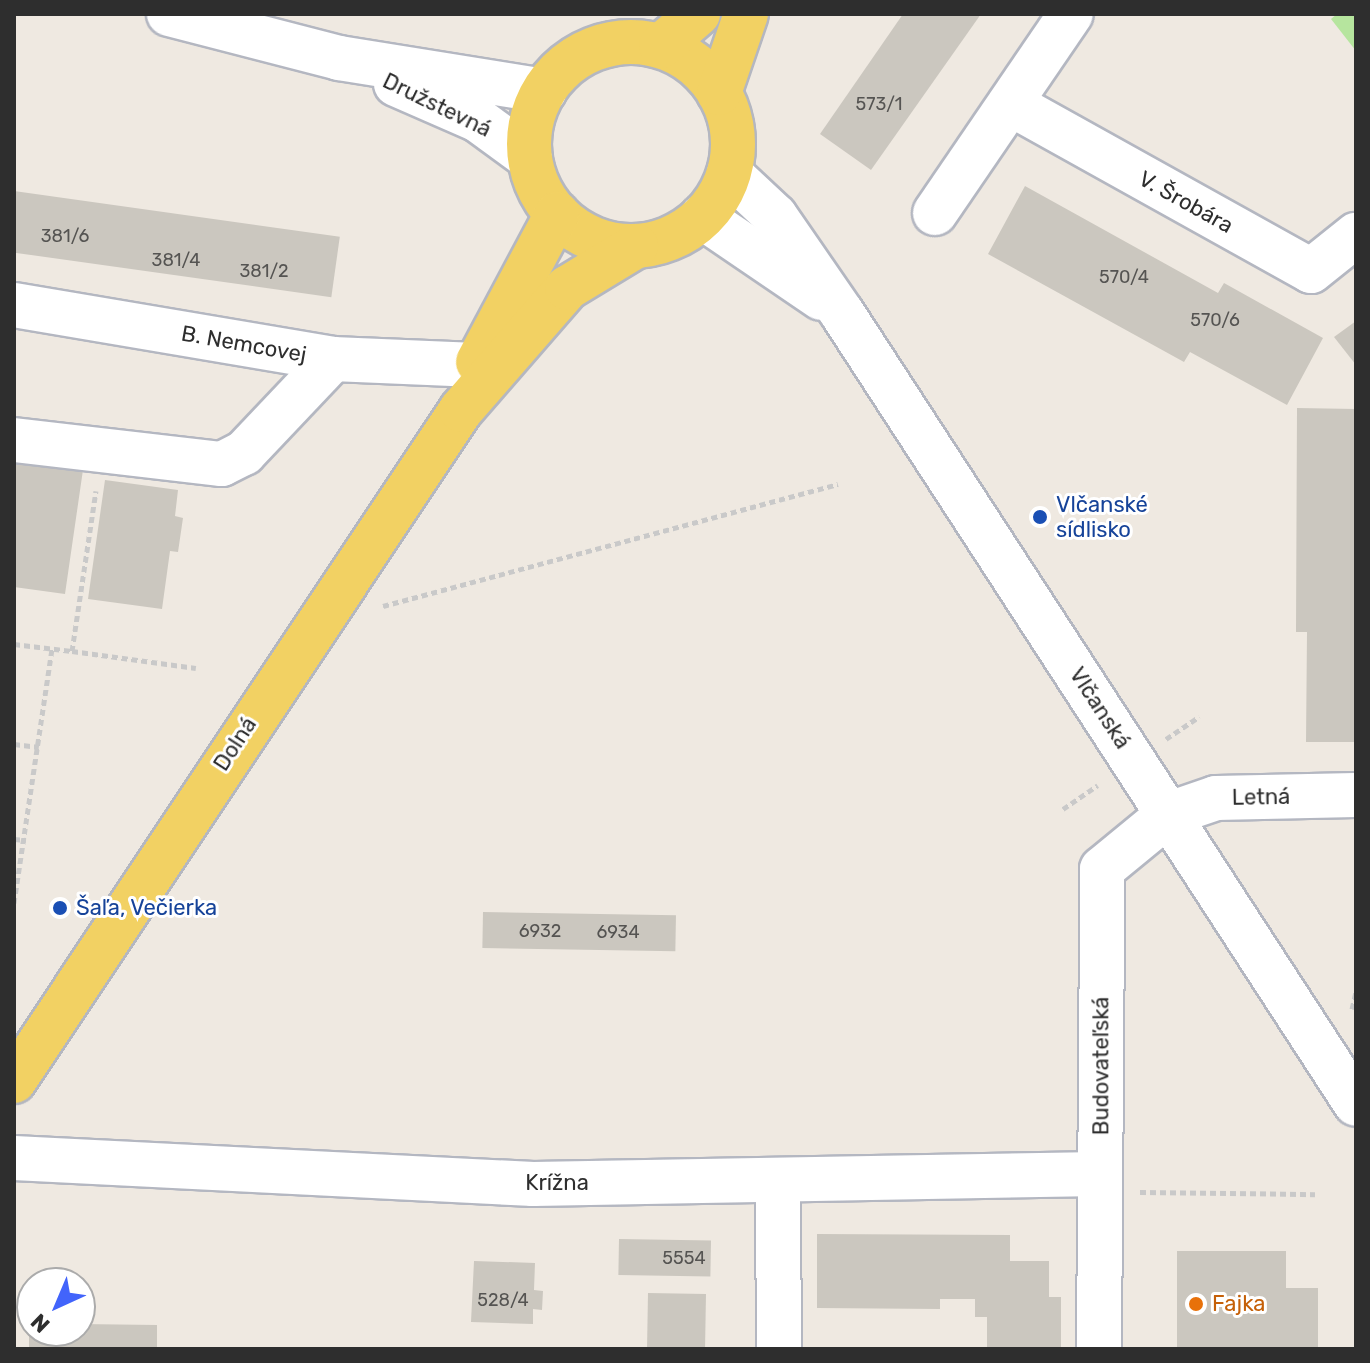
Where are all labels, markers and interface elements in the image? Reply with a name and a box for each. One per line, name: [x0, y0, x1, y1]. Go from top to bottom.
street label: Družstevná: [378, 67, 496, 143]
house number: 573/1: [856, 93, 902, 115]
street label: V. Šrobára: [1134, 165, 1238, 239]
house number: 381/6: [41, 225, 89, 247]
house number: 381/4: [152, 249, 200, 271]
house number: 381/2: [240, 260, 288, 282]
house number: 570/4: [1099, 266, 1149, 288]
house number: 570/6: [1190, 309, 1240, 331]
street label: B. Nemcovej: [179, 320, 309, 368]
place label: Vlčanské sídlisko: [1056, 491, 1148, 542]
marker: Vlčanské sídlisko: [1031, 508, 1049, 526]
street label: Vlčanská: [1064, 662, 1136, 754]
street label: Dolná: [208, 712, 262, 776]
street label: Letná: [1232, 783, 1290, 811]
place label: Šaľa, Večierka: [76, 895, 218, 921]
marker: Šaľa, Večierka: [51, 899, 69, 917]
house number: 6932: [519, 920, 561, 942]
house number: 6934: [596, 921, 640, 943]
street label: Budovateľská: [1088, 997, 1114, 1135]
street label: Krížna: [525, 1170, 589, 1196]
house number: 5554: [662, 1247, 706, 1269]
north arrow: [16, 1267, 96, 1347]
house number: 528/4: [477, 1289, 529, 1311]
place label: Fajka: [1212, 1291, 1265, 1317]
marker: Fajka: [1187, 1295, 1205, 1313]
text: N: [25, 1308, 55, 1338]

